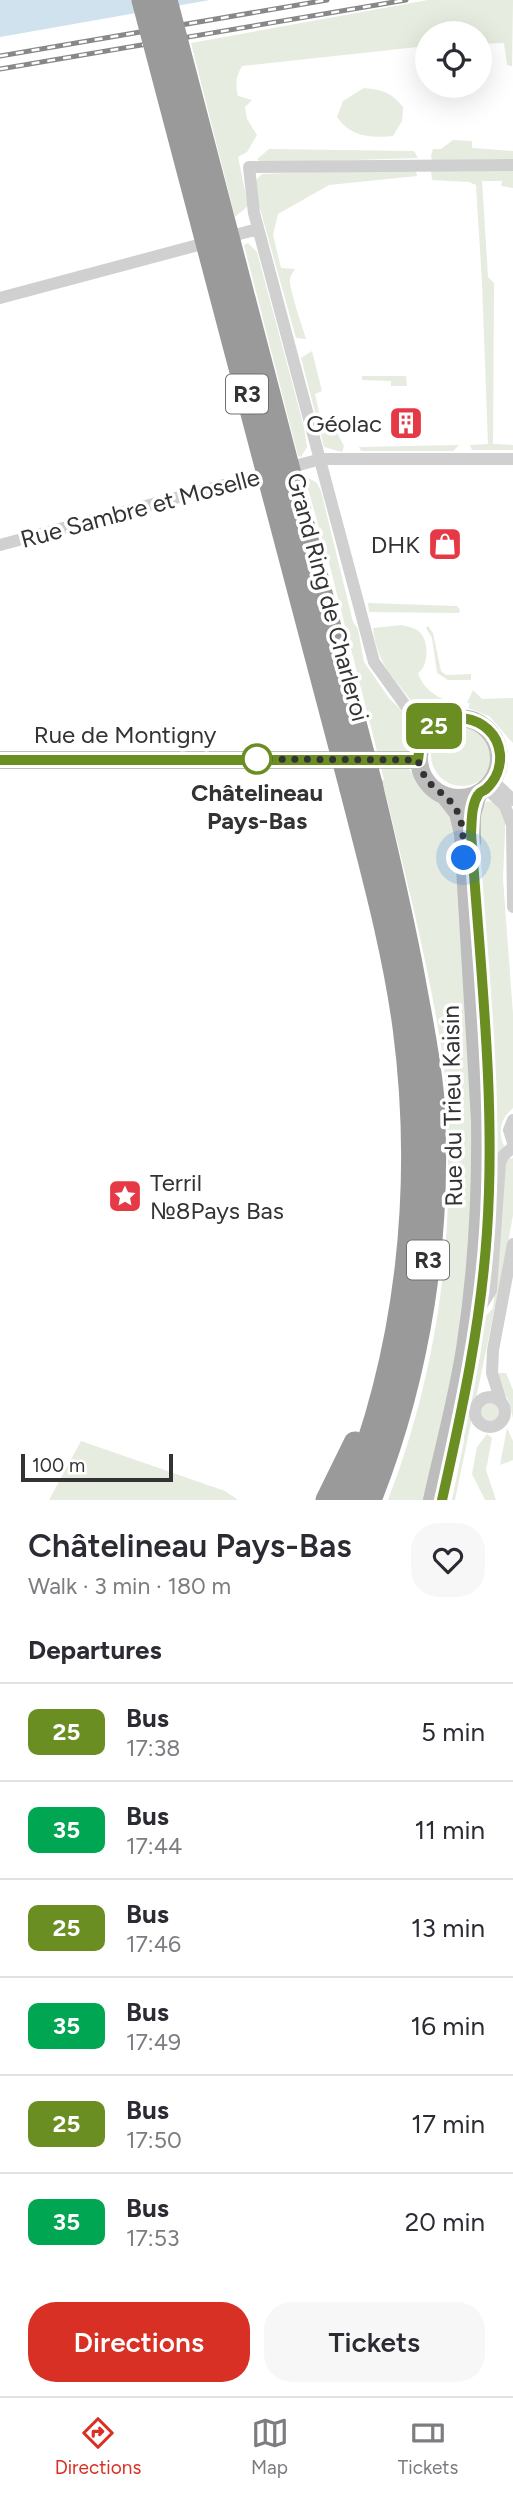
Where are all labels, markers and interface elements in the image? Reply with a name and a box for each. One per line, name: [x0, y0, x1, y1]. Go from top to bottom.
map controls: [415, 21, 492, 98]
button: locate: [415, 21, 492, 98]
road number: R3: [226, 374, 268, 414]
building icon: Géolac: [387, 404, 425, 442]
place label: Géolac: [306, 409, 382, 438]
street label: Rue Sambre et Moselle: [17, 462, 263, 554]
street label: Grand Ring de Charleroi: [281, 470, 375, 724]
shop icon: DHK: [426, 525, 464, 563]
place label: DHK: [371, 530, 420, 559]
line badge: 25: [402, 703, 466, 749]
text: 25: [420, 711, 448, 740]
street label: Rue de Montigny: [34, 720, 217, 749]
marker: Châtelineau Pays-Bas: [242, 744, 272, 774]
place label: Châtelineau Pays-Bas: [191, 778, 323, 835]
your location: [446, 840, 481, 875]
street label: Rue du Trieu Kaisin: [436, 1005, 468, 1207]
place label: Terril №8Pays Bas: [150, 1168, 284, 1225]
place icon: Terril №8Pays Bas: [106, 1177, 144, 1215]
road number: R3: [407, 1240, 449, 1280]
scale bar: [21, 1451, 173, 1483]
text: 100 m: [32, 1454, 85, 1477]
button: heart: [411, 1523, 485, 1597]
text: Châtelineau Pays-Bas: [28, 1526, 352, 1565]
text: Walk · 3 min · 180 m: [28, 1572, 231, 1600]
text: Departures: [28, 1634, 162, 1666]
text: Bus: [126, 1702, 169, 1734]
text: 5 min: [421, 1716, 485, 1748]
text: 25: [53, 1717, 80, 1746]
text: 17:38: [126, 1734, 180, 1762]
text: Bus: [126, 1800, 169, 1832]
text: 11 min: [414, 1814, 485, 1846]
text: 35: [53, 1815, 80, 1844]
text: 17:44: [126, 1832, 182, 1860]
text: Bus: [126, 1898, 169, 1930]
text: 13 min: [411, 1912, 485, 1944]
text: 25: [53, 1913, 80, 1942]
text: 17:46: [126, 1930, 181, 1958]
text: Bus: [126, 1996, 169, 2028]
text: 16 min: [410, 2010, 485, 2042]
text: 35: [53, 2011, 80, 2040]
text: 17:49: [126, 2028, 181, 2056]
text: Bus: [126, 2094, 169, 2126]
text: 17 min: [411, 2108, 485, 2140]
text: 25: [53, 2109, 80, 2138]
text: 17:50: [126, 2126, 182, 2154]
text: Bus: [126, 2192, 169, 2224]
text: 20 min: [405, 2206, 485, 2238]
text: 35: [53, 2207, 80, 2236]
text: 17:53: [126, 2224, 179, 2252]
button: Directions: [28, 2302, 250, 2382]
button: Tickets: [264, 2302, 485, 2382]
tab: Directions: [55, 2414, 141, 2479]
tab: Map: [251, 2414, 289, 2479]
tab: Tickets: [398, 2414, 458, 2479]

